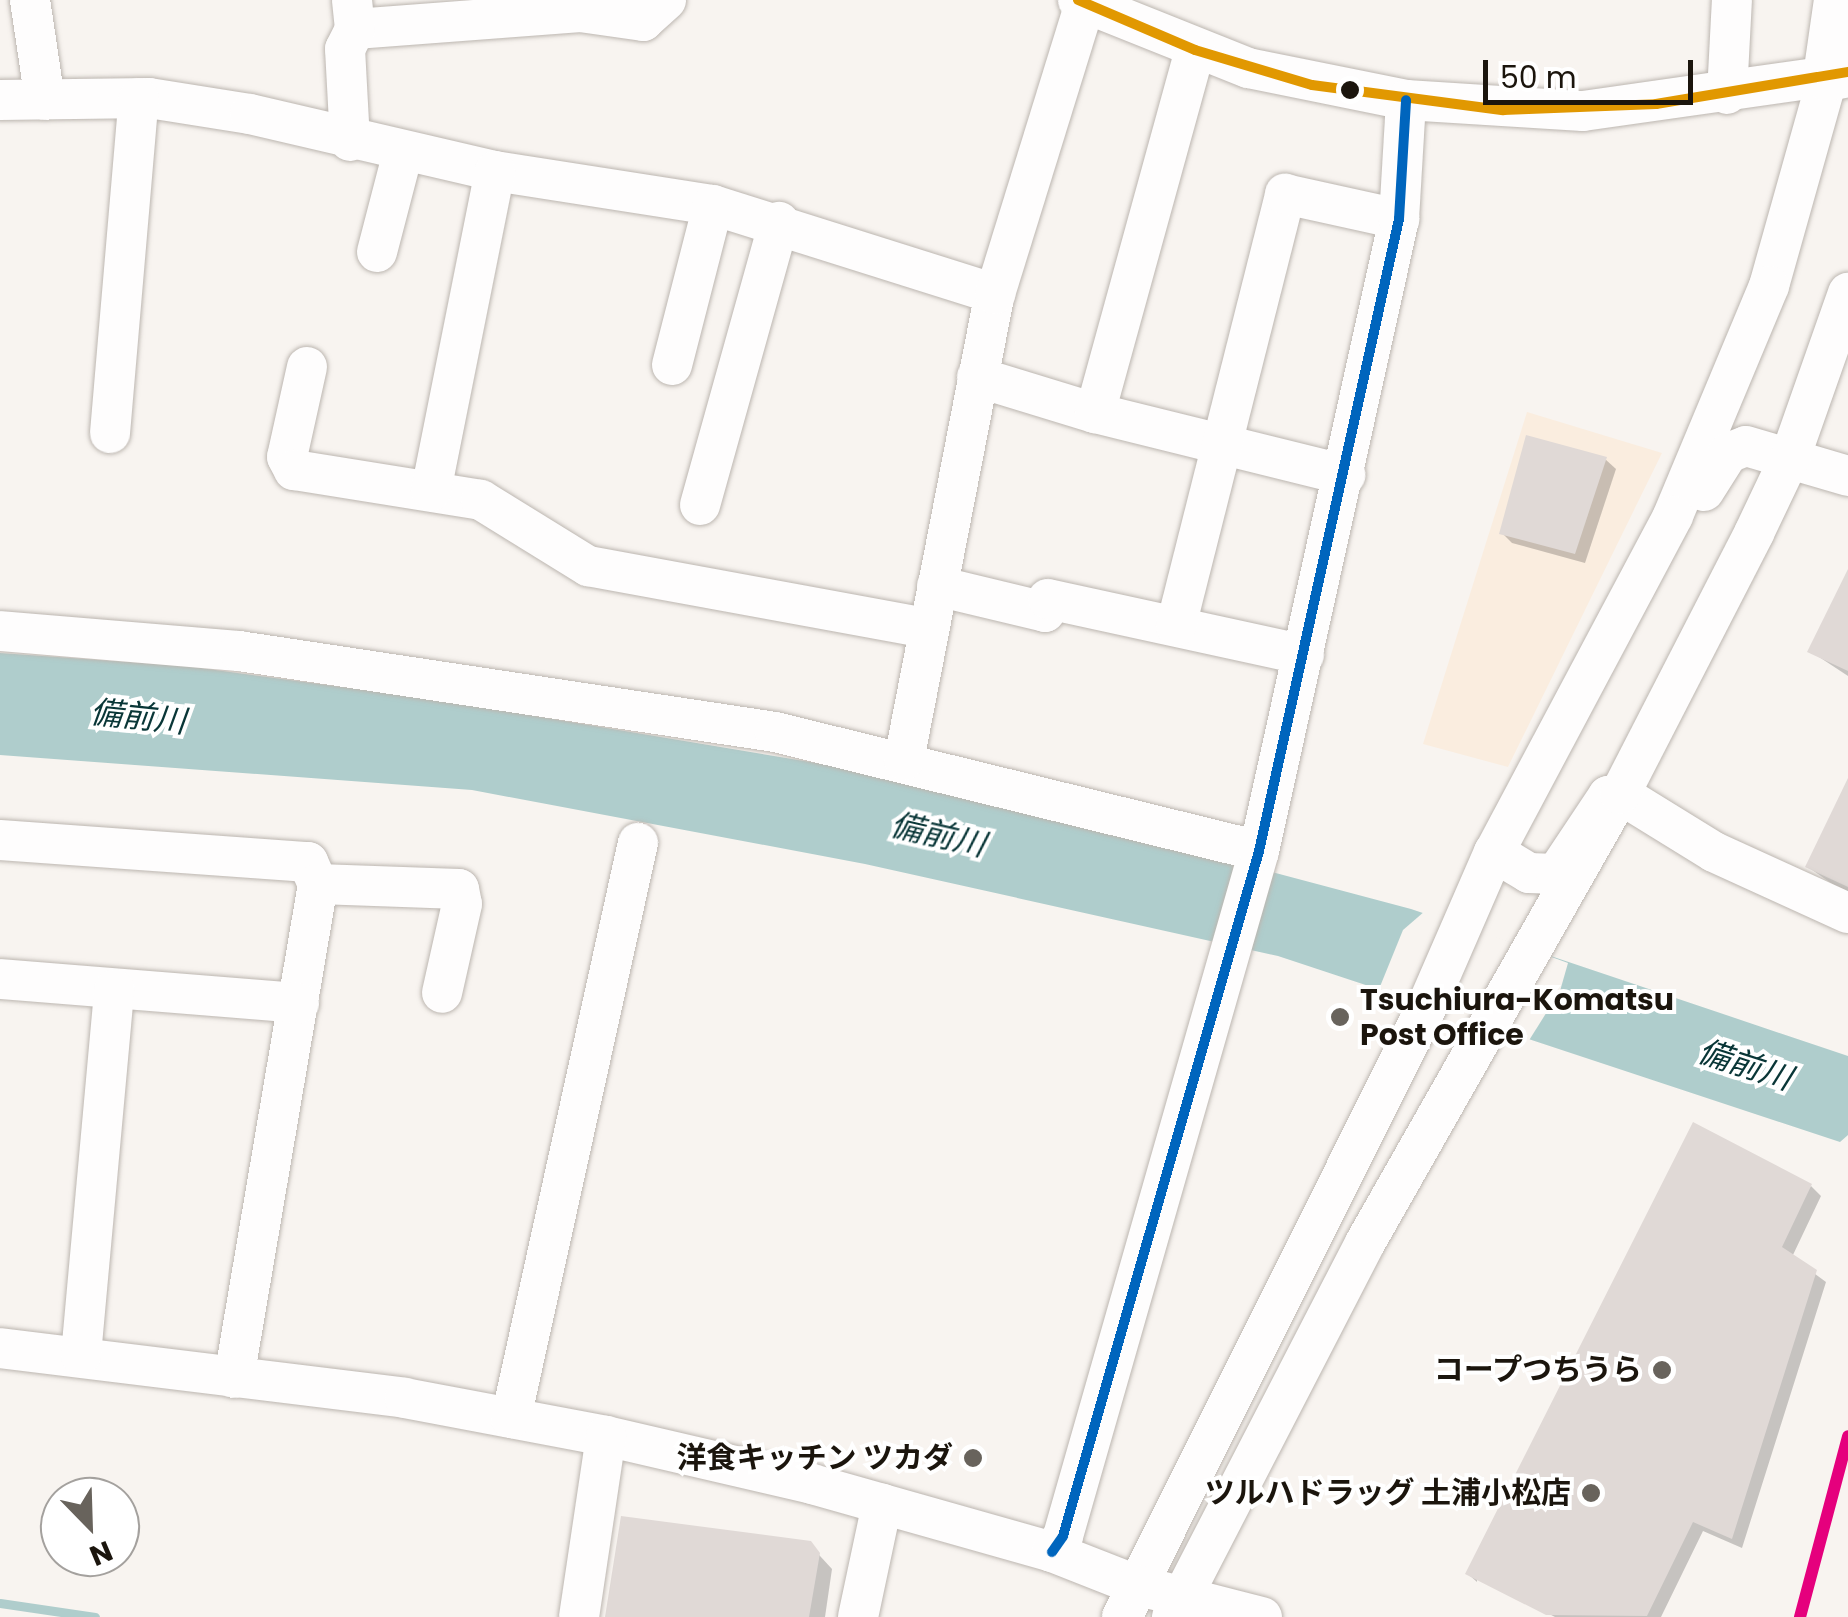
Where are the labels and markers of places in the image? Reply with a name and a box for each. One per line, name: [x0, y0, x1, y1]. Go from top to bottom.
unlabelled marker: [1340, 80, 1360, 100]
place label: Tsuchiura-Komatsu Post Office: [1360, 982, 1674, 1052]
marker: Tsuchiura-Komatsu Post Office: [1329, 1006, 1351, 1028]
place label: コープつちうら: [1432, 1352, 1642, 1388]
marker: コープつちうら: [1651, 1359, 1673, 1381]
place label: 洋食キッチン ツカダ: [677, 1440, 953, 1476]
marker: 洋食キッチン ツカダ: [962, 1447, 984, 1469]
place label: ツルハドラッグ 土浦小松店: [1205, 1475, 1571, 1511]
marker: ツルハドラッグ 土浦小松店: [1580, 1482, 1602, 1504]

